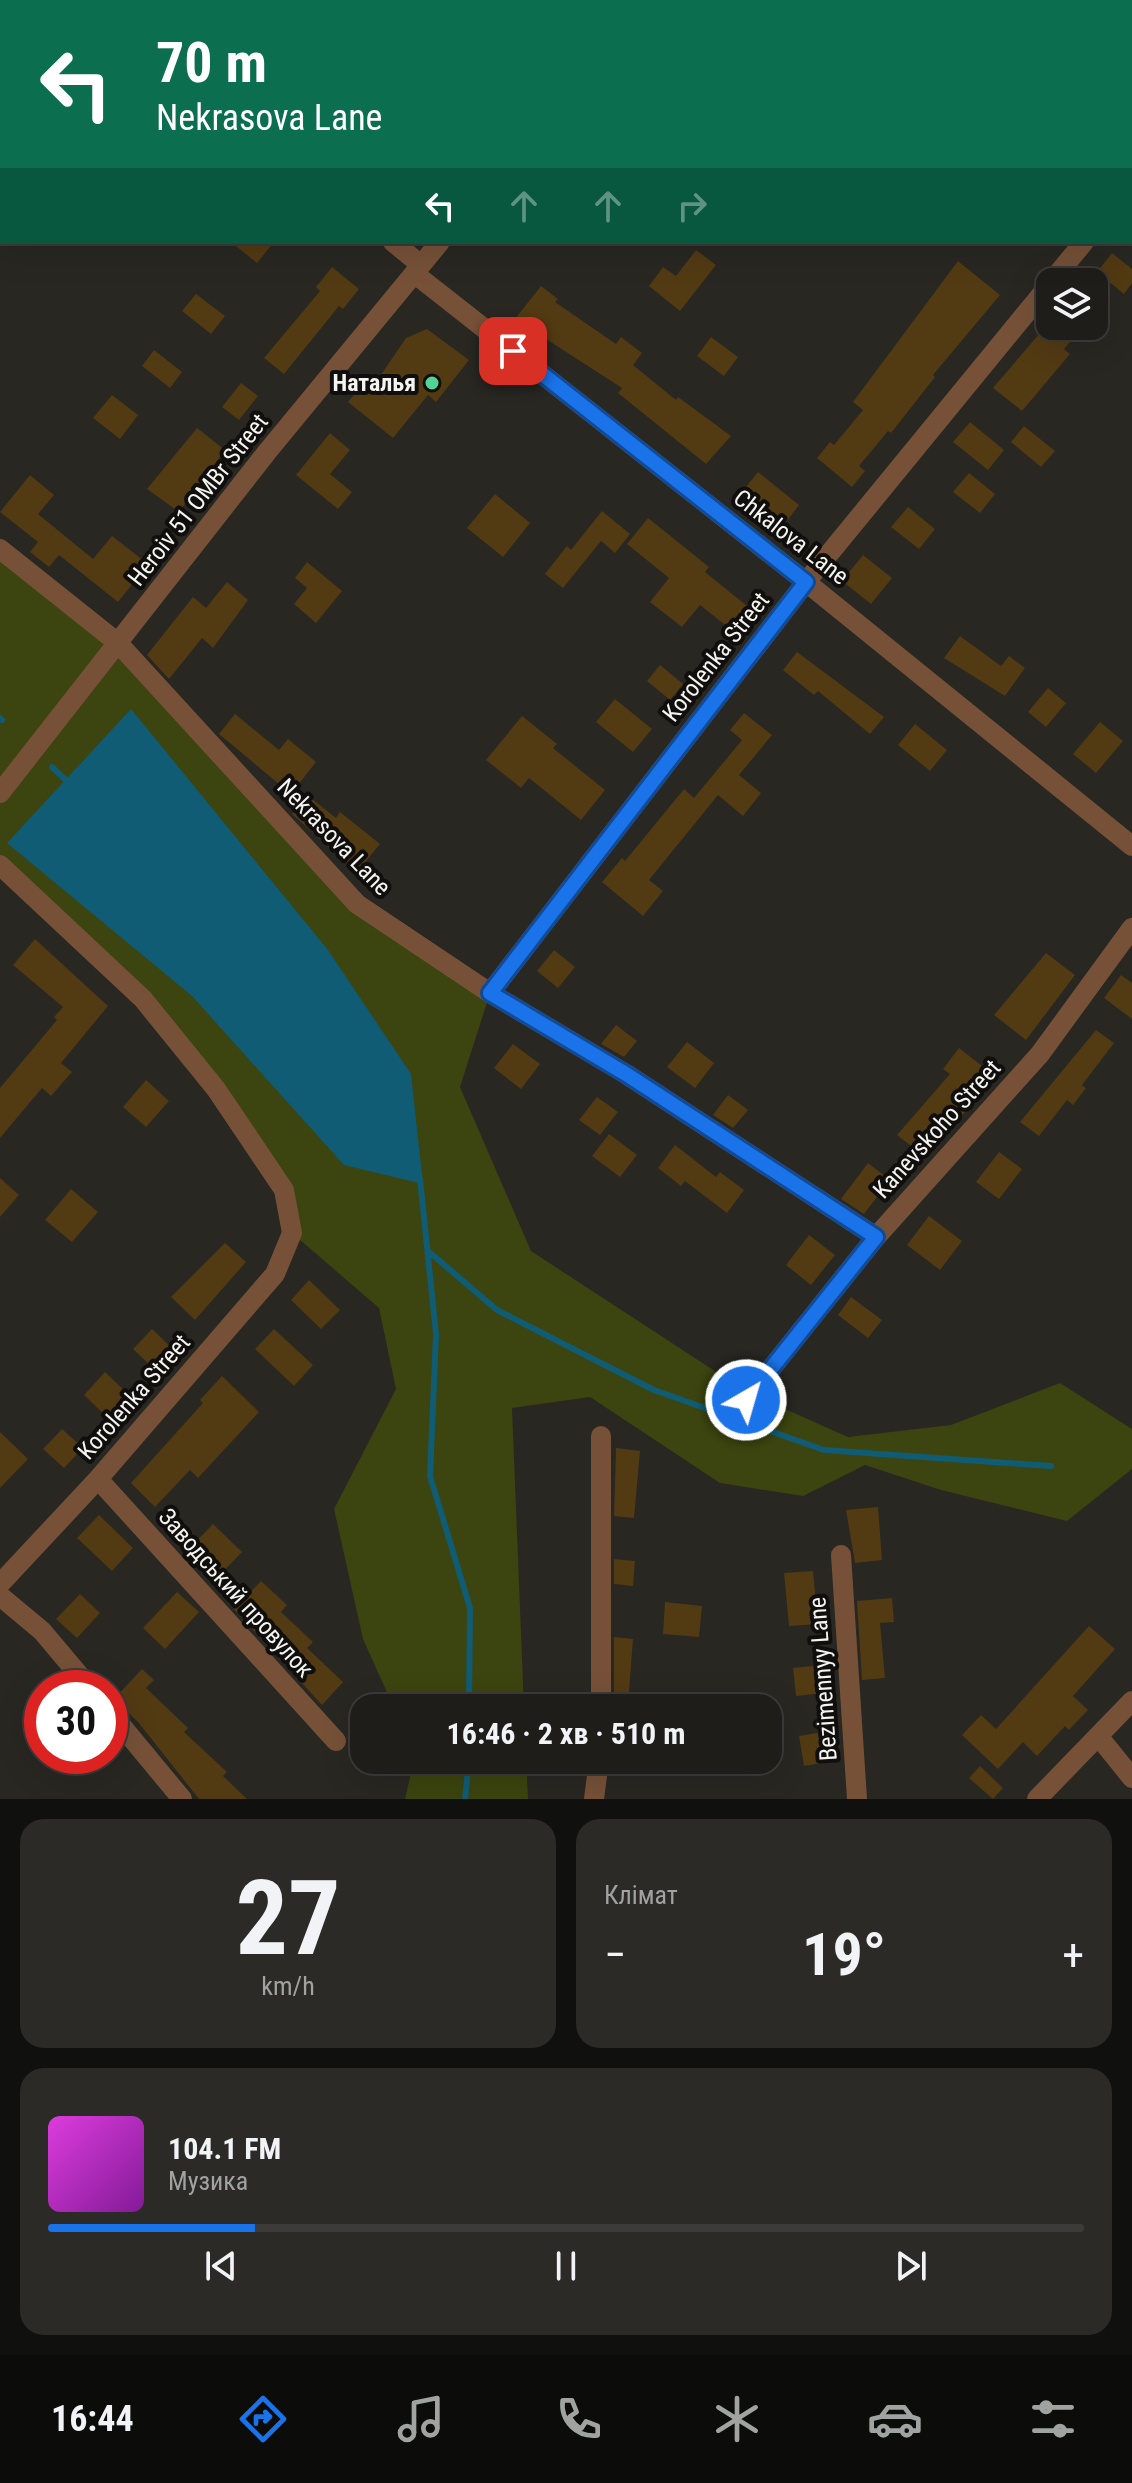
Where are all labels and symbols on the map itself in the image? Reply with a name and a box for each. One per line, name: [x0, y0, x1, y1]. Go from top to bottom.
pin: [479, 317, 547, 385]
place label: Наталья: [332, 369, 416, 397]
marker: Наталья: [423, 374, 441, 392]
street label: Heroiv 51 OMBr Street: [122, 408, 274, 592]
street label: Chkalova Lane: [728, 484, 854, 590]
street label: Korolenka Street: [657, 587, 775, 727]
street label: Nekrasova Lane: [271, 773, 397, 901]
street label: Kanevskoho Street: [867, 1054, 1007, 1204]
street label: Korolenka Street: [72, 1329, 196, 1465]
position arrow: [704, 1358, 788, 1442]
street label: Заводський провулок: [153, 1503, 319, 1684]
street label: Bezimennyy Lane: [803, 1596, 843, 1762]
speed limit sign: 30: [24, 1670, 128, 1774]

